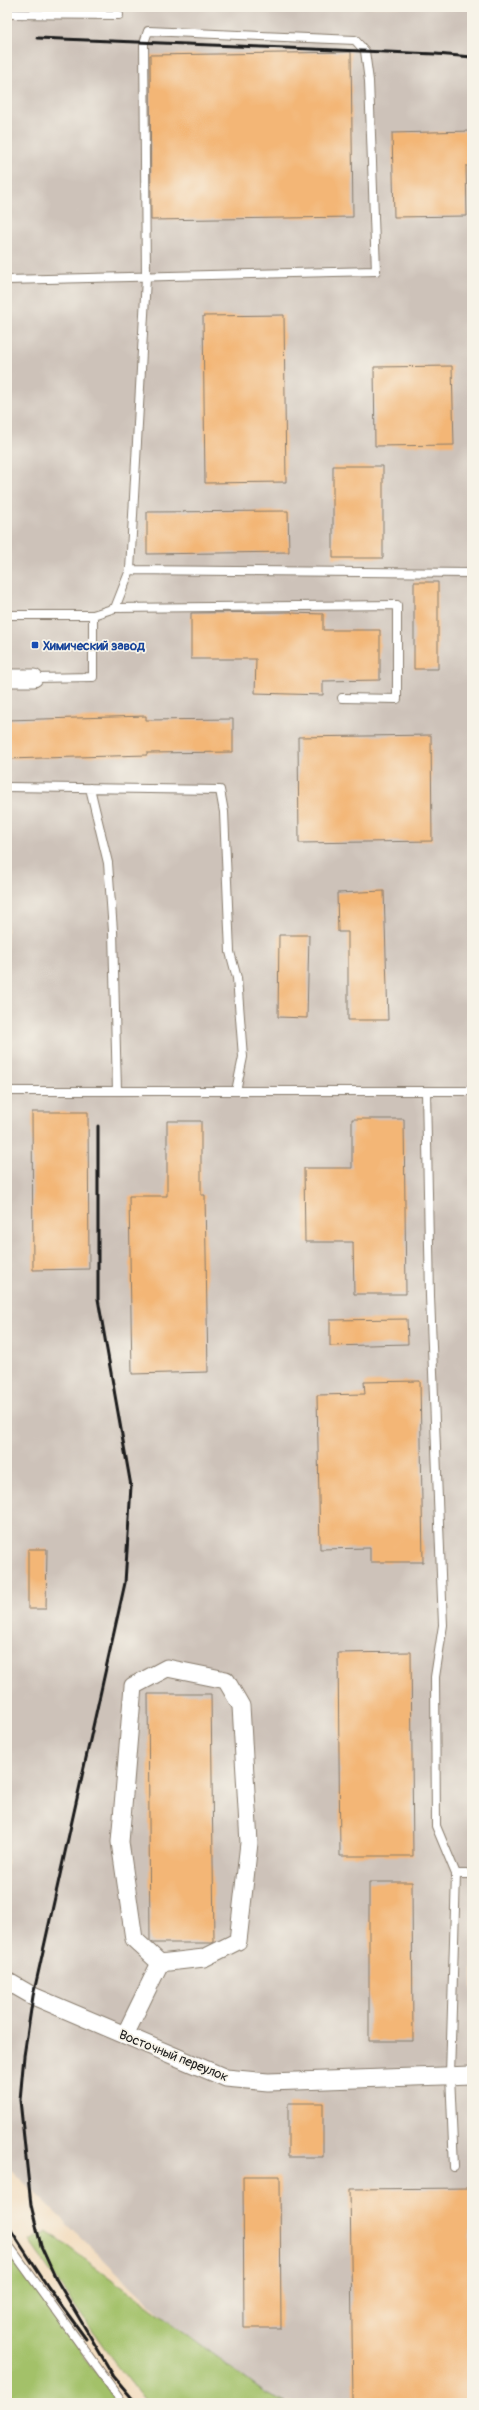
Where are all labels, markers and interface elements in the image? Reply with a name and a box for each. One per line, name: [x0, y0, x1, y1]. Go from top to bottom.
place label: Химический завод: [43, 638, 145, 654]
marker: Химический завод: [30, 640, 40, 650]
street label: Восточный переулок: [117, 2027, 231, 2085]

